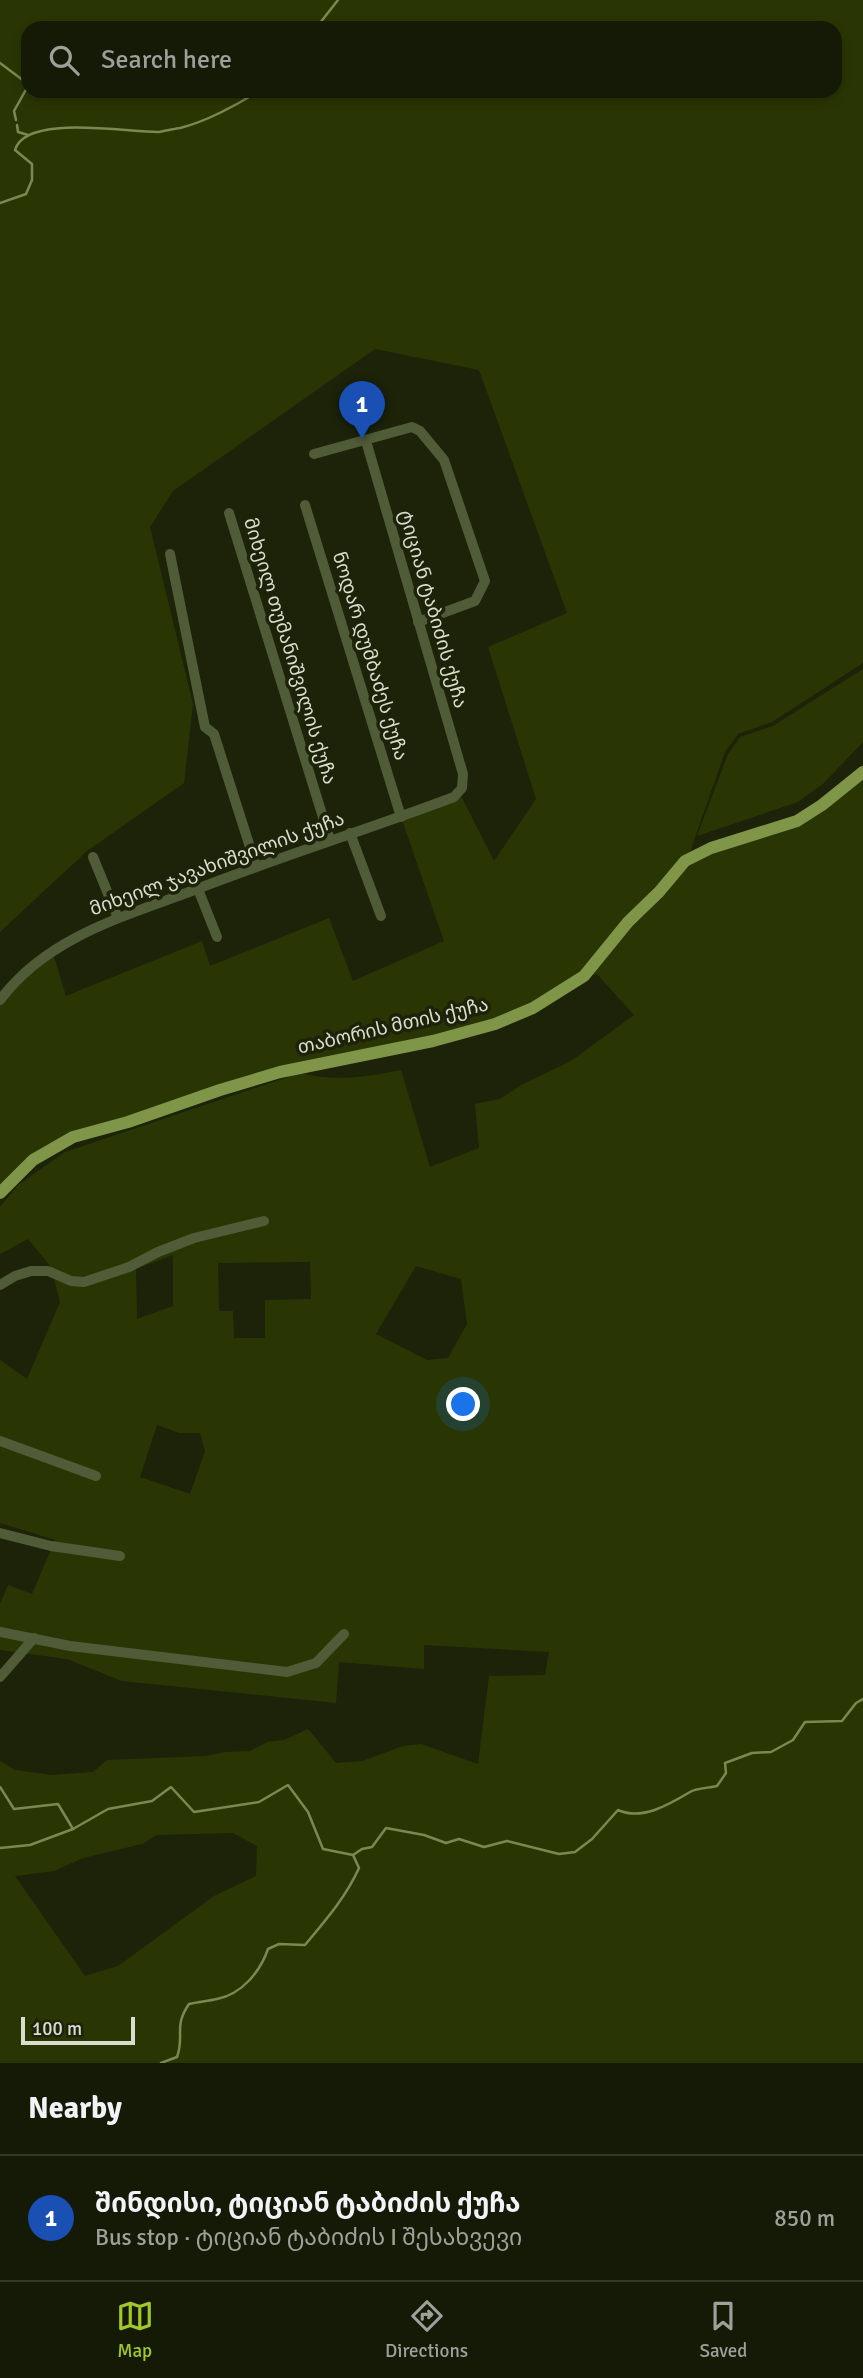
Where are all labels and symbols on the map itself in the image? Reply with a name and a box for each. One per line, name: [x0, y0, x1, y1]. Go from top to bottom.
pin: 1: [339, 381, 385, 439]
street label: ტიციან ტაბიძის ქუჩა: [393, 507, 473, 711]
street label: მიხეილ თუმანიშვილის ქუჩა: [238, 515, 342, 787]
street label: ნოდარ დუმბაძეს ქუჩა: [327, 549, 413, 763]
street label: მიხეილ ჯავახიშვილის ქუჩა: [86, 807, 348, 921]
street label: თაბორის მთის ქუჩა: [295, 992, 491, 1060]
your location: [446, 1387, 480, 1421]
scale bar: [21, 2014, 135, 2046]

